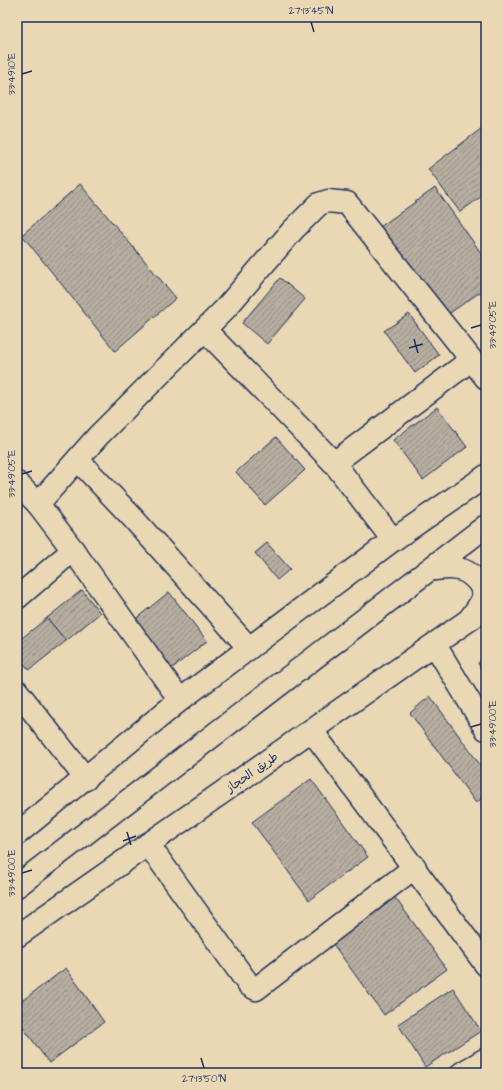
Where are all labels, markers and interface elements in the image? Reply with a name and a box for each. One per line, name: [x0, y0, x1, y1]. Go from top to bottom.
text: 27°13'45"N: [289, 4, 333, 18]
text: 33°49'10"E: [5, 53, 19, 95]
text: 33°49'05"E: [486, 301, 500, 349]
text: 33°49'05"E: [5, 450, 19, 498]
text: 33°49'00"E: [486, 700, 500, 748]
street label: طريق الحجاز: [222, 748, 282, 797]
text: 33°49'00"E: [5, 849, 19, 897]
text: 27°13'50"N: [182, 1072, 226, 1086]

